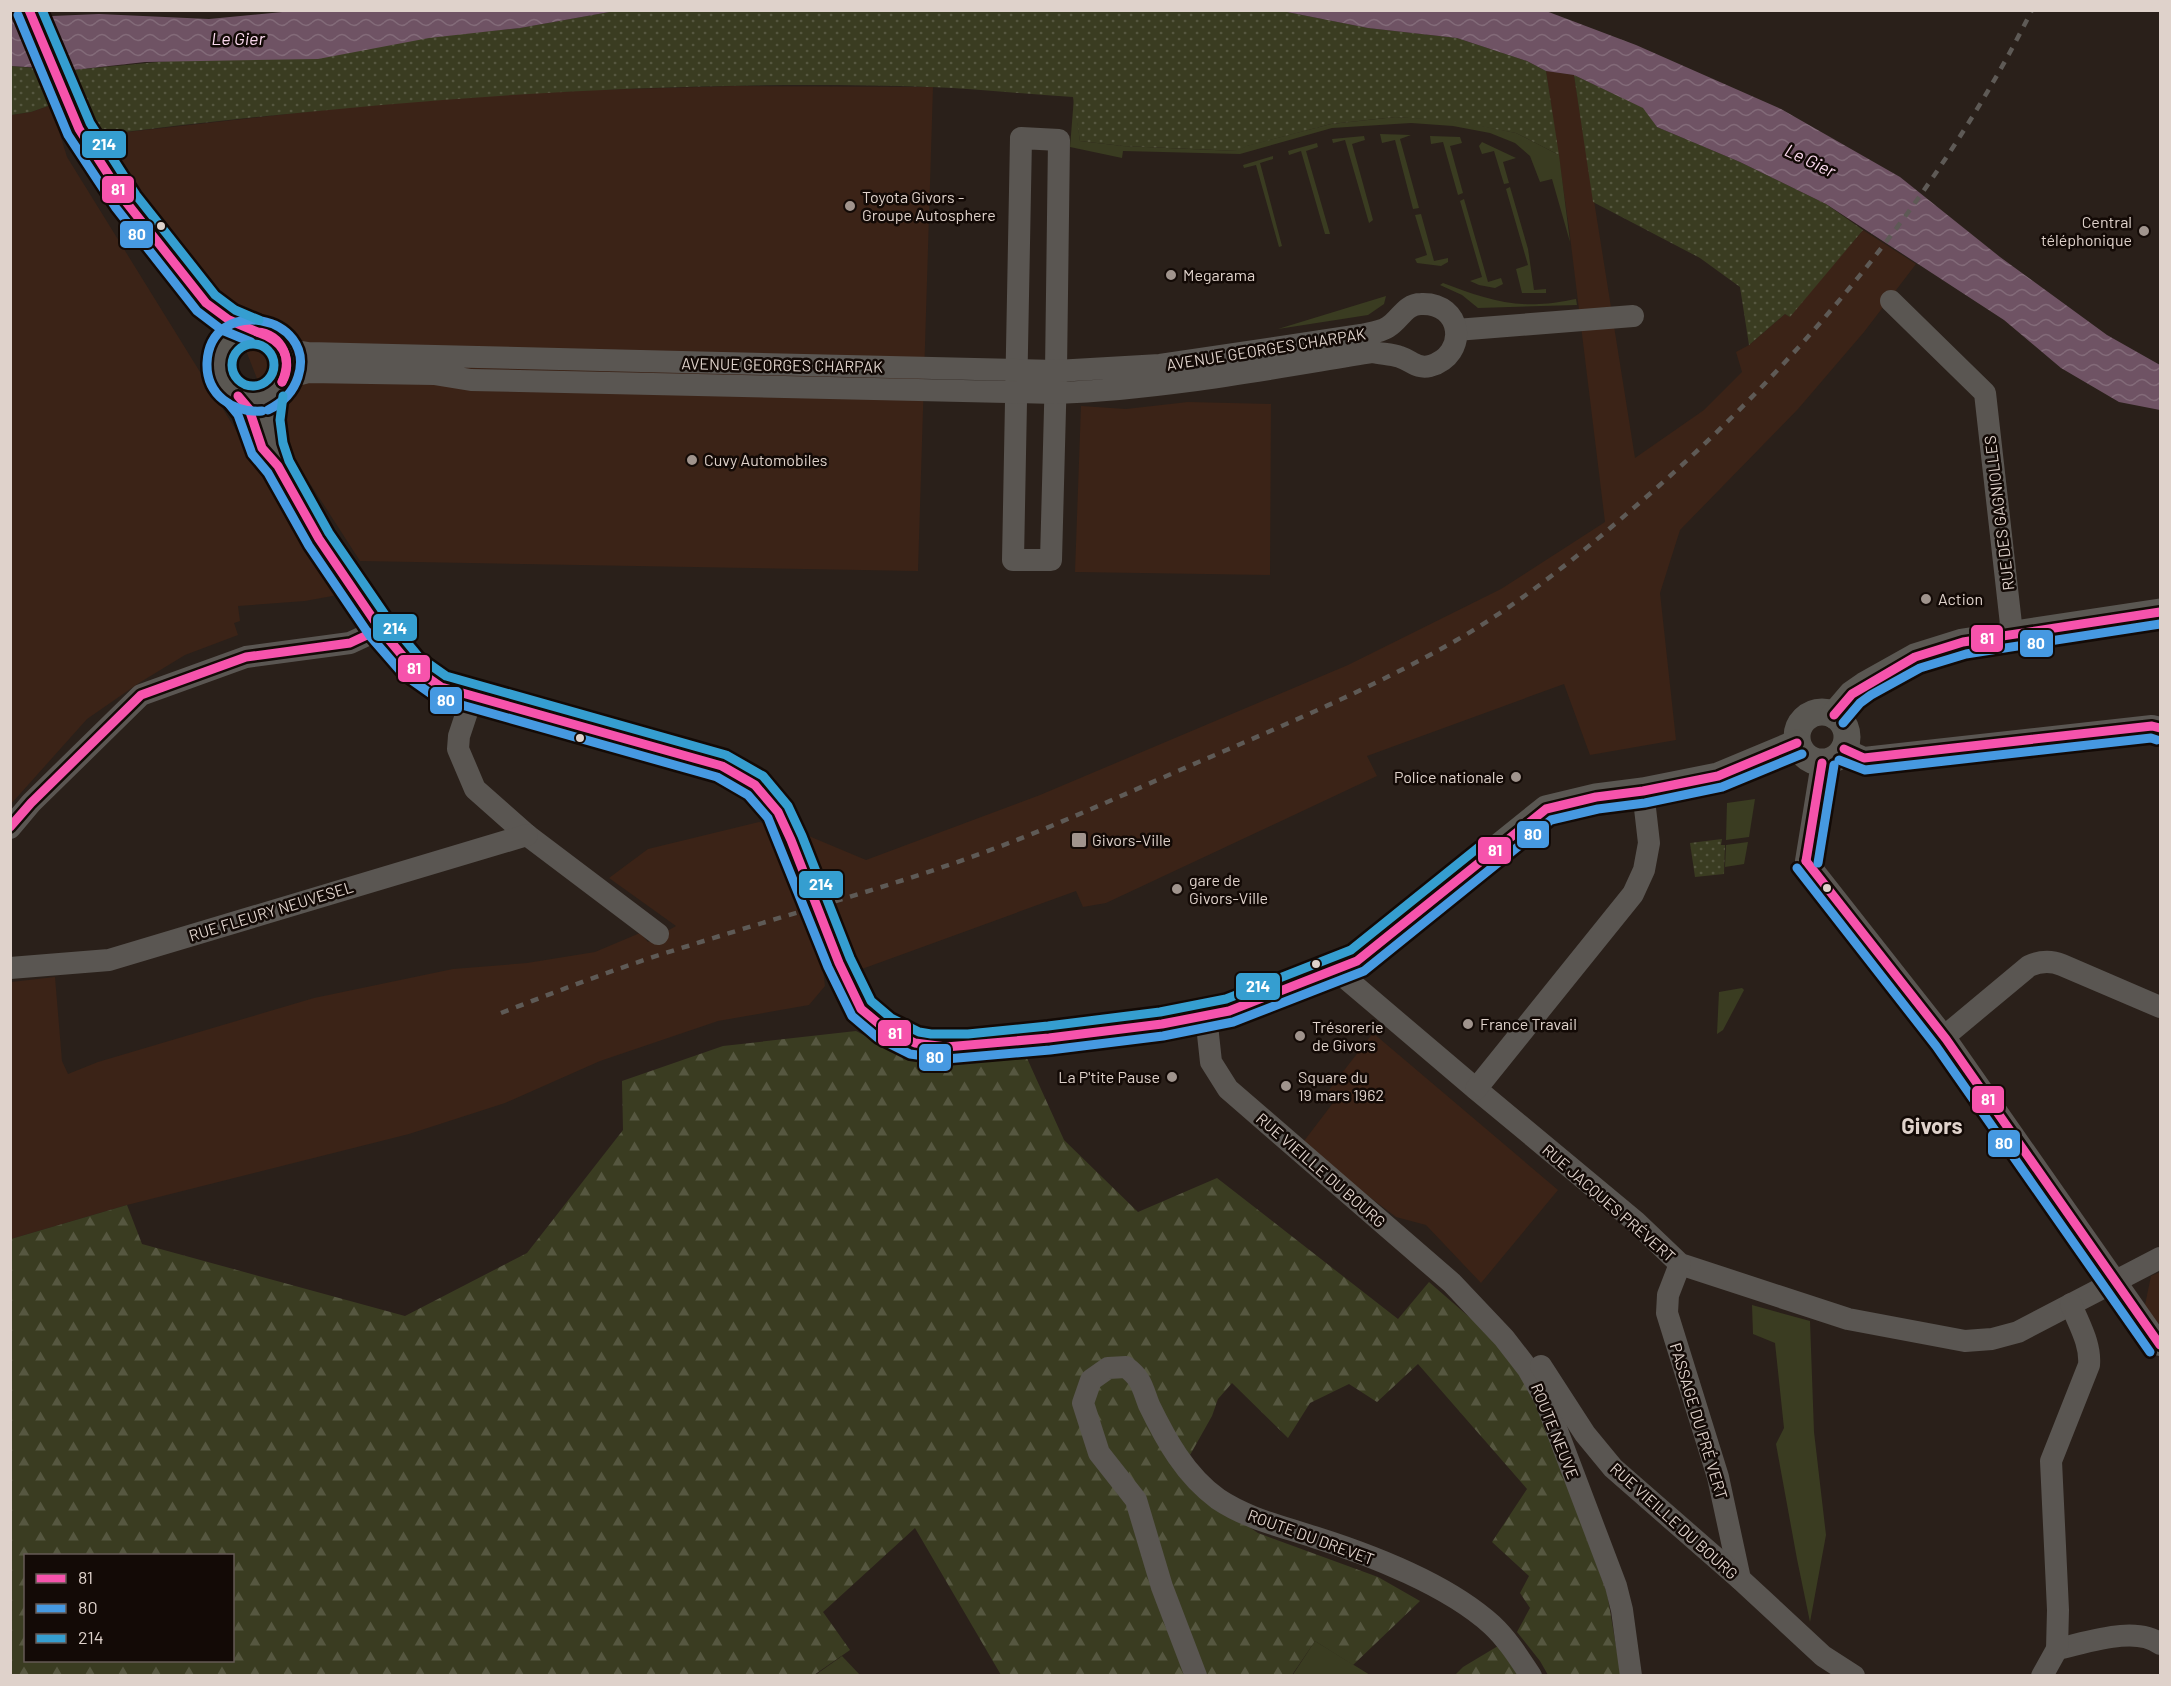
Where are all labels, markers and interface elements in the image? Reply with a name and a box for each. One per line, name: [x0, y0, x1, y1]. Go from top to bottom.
water label: Le Gier: [211, 27, 265, 49]
line badge: 214: [81, 130, 127, 159]
text: 214: [92, 134, 116, 153]
water label: Le Gier: [1782, 138, 1840, 182]
line badge: 81: [101, 175, 135, 204]
text: 81: [111, 179, 125, 198]
place label: Toyota Givors - Groupe Autosphere: [862, 187, 996, 224]
marker: Toyota Givors - Groupe Autosphere: [843, 199, 857, 213]
place label: Central téléphonique: [2041, 212, 2132, 249]
line badge: 80: [119, 220, 154, 249]
unlabelled marker: [155, 220, 167, 232]
text: 80: [128, 224, 146, 243]
marker: Central téléphonique: [2137, 224, 2151, 238]
place label: Megarama: [1183, 265, 1255, 284]
marker: Megarama: [1164, 268, 1178, 282]
street label: AVENUE GEORGES CHARPAK: [1165, 323, 1367, 374]
street label: AVENUE GEORGES CHARPAK: [681, 353, 883, 376]
street label: RUE DES GAGNIOLLES: [1980, 434, 2017, 592]
place label: Cuvy Automobiles: [704, 450, 827, 469]
marker: Cuvy Automobiles: [685, 453, 699, 467]
place label: Action: [1938, 589, 1983, 608]
marker: Action: [1919, 592, 1933, 606]
line badge: 214: [372, 613, 418, 642]
text: 214: [383, 618, 407, 637]
line badge: 81: [1970, 624, 2004, 653]
text: 81: [1980, 628, 1994, 647]
line badge: 80: [2019, 629, 2054, 658]
text: 80: [2027, 633, 2045, 652]
line badge: 81: [397, 654, 431, 683]
text: 81: [407, 658, 421, 677]
line badge: 80: [429, 686, 463, 715]
text: 80: [437, 690, 455, 709]
unlabelled marker: [574, 732, 586, 744]
place label: Police nationale: [1394, 767, 1504, 786]
marker: Police nationale: [1509, 770, 1523, 784]
line badge: 80: [1516, 820, 1550, 849]
text: 80: [1524, 824, 1542, 843]
place label: Givors-Ville: [1092, 830, 1171, 849]
marker: Givors-Ville: [1070, 831, 1088, 849]
line badge: 81: [1477, 836, 1512, 865]
text: 81: [1488, 840, 1502, 859]
line badge: 214: [798, 870, 844, 899]
place label: gare de Givors-Ville: [1189, 870, 1268, 907]
text: 214: [809, 874, 833, 893]
street label: RUE FLEURY NEUVESEL: [186, 876, 355, 945]
marker: gare de Givors-Ville: [1170, 882, 1184, 896]
unlabelled marker: [1821, 882, 1833, 894]
unlabelled marker: [1310, 958, 1322, 970]
line badge: 214: [1235, 972, 1281, 1001]
text: 214: [1246, 976, 1270, 995]
place label: France Travail: [1480, 1014, 1577, 1033]
place label: Trésorerie de Givors: [1312, 1017, 1384, 1054]
marker: France Travail: [1461, 1017, 1475, 1031]
line badge: 81: [877, 1019, 912, 1047]
text: 81: [888, 1023, 902, 1042]
marker: Trésorerie de Givors: [1293, 1029, 1307, 1043]
line badge: 80: [918, 1043, 952, 1072]
text: 80: [926, 1047, 944, 1066]
place label: La P'tite Pause: [1058, 1067, 1160, 1086]
place label: Square du 19 mars 1962: [1298, 1067, 1384, 1104]
marker: La P'tite Pause: [1165, 1070, 1179, 1084]
marker: Square du 19 mars 1962: [1279, 1079, 1293, 1093]
line badge: 81: [1971, 1085, 2005, 1114]
text: 81: [1981, 1089, 1995, 1108]
street label: RUE VIEILLE DU BOURG: [1253, 1108, 1390, 1231]
district label: Givors: [1901, 1112, 1963, 1138]
line badge: 80: [1987, 1129, 2021, 1158]
text: 80: [1995, 1133, 2013, 1152]
street label: RUE JACQUES PRÉVERT: [1539, 1140, 1680, 1266]
street label: PASSAGE DU PRÉ VERT: [1667, 1340, 1732, 1501]
street label: ROUTE NEUVE: [1528, 1380, 1583, 1481]
street label: RUE VIEILLE DU BOURG: [1607, 1458, 1742, 1583]
street label: ROUTE DU DREVET: [1245, 1505, 1377, 1568]
legend: [24, 1554, 234, 1662]
text: 81: [78, 1566, 93, 1588]
text: 80: [78, 1596, 98, 1618]
text: 214: [78, 1626, 104, 1648]

